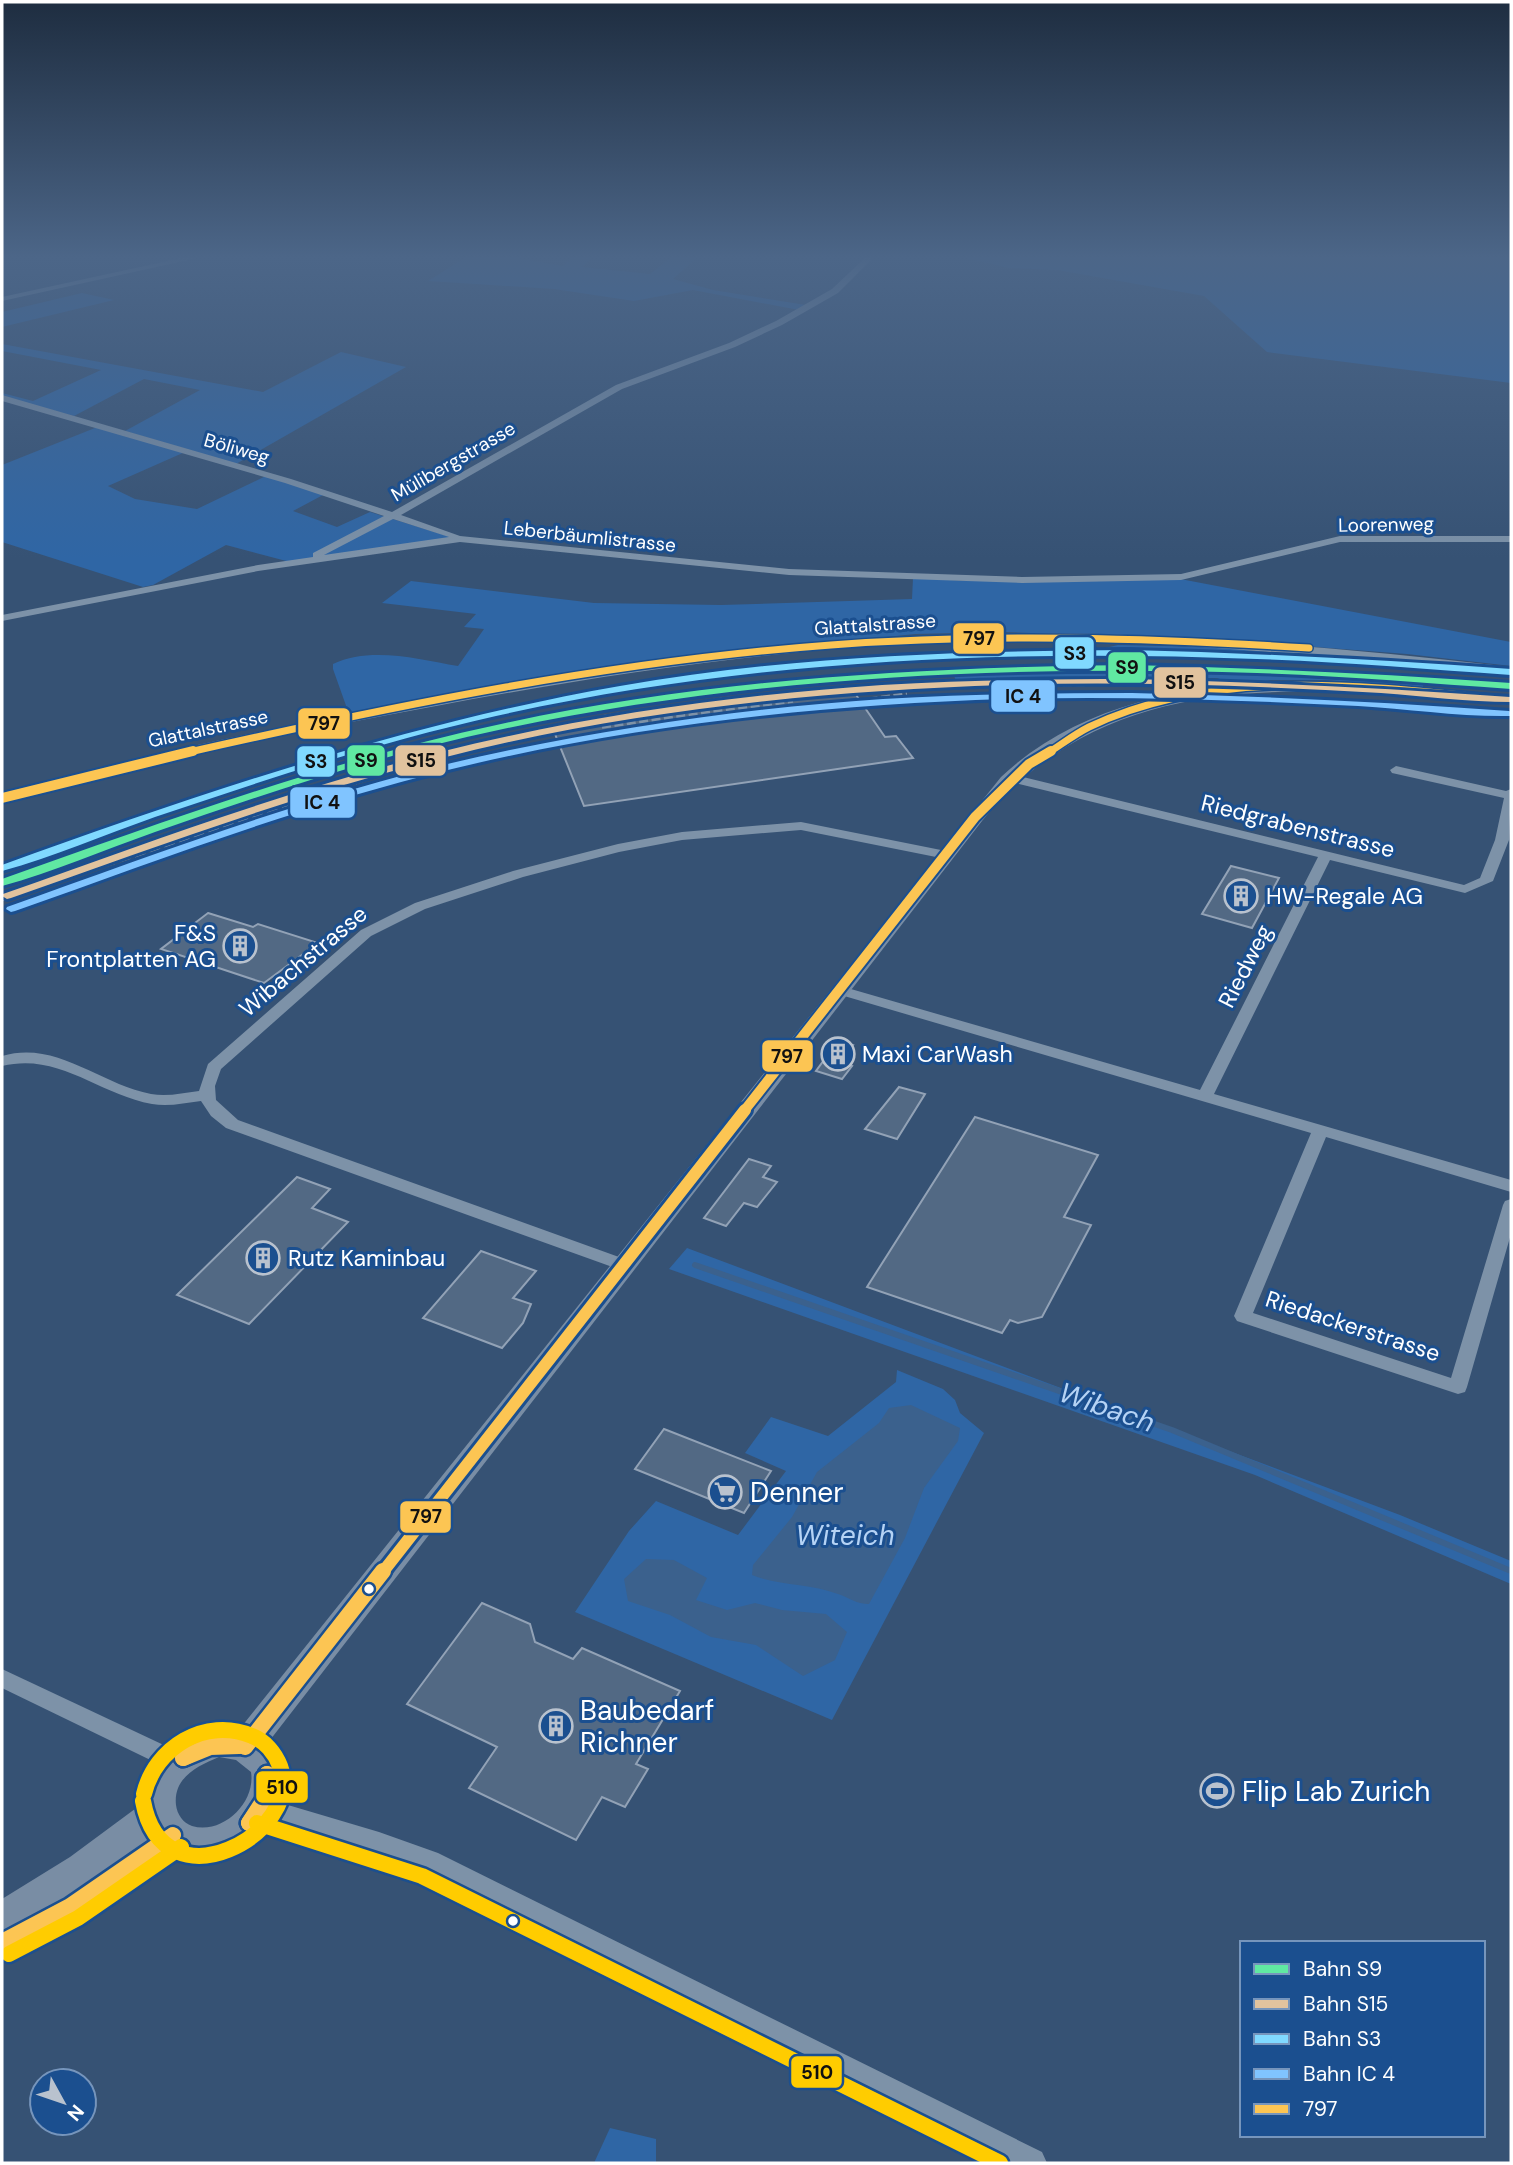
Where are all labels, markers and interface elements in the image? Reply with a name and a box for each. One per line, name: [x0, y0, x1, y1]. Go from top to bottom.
street label: Mülibergstrasse: [387, 416, 520, 507]
street label: Böliweg: [201, 427, 273, 470]
street label: Loorenweg: [1338, 511, 1435, 538]
street label: Leberbäumlistrasse: [503, 515, 677, 558]
street label: Glattalstrasse: [813, 608, 937, 641]
line badge: 797: [952, 622, 1005, 655]
text: 797: [963, 626, 995, 651]
line badge: S3: [1054, 636, 1095, 670]
text: S3: [1064, 641, 1086, 666]
line badge: S9: [1107, 651, 1147, 684]
text: S9: [1115, 655, 1139, 680]
line badge: S15: [1153, 666, 1207, 699]
text: S15: [1165, 670, 1195, 695]
line badge: IC 4: [990, 679, 1056, 713]
text: IC 4: [1005, 684, 1041, 709]
street label: Glattalstrasse: [146, 704, 270, 753]
line badge: 797: [297, 707, 351, 740]
text: 797: [308, 711, 340, 736]
line badge: S9: [346, 744, 386, 777]
line badge: S15: [394, 744, 447, 777]
line badge: S3: [296, 745, 336, 778]
text: S9: [354, 748, 378, 773]
text: S15: [406, 748, 436, 773]
text: S3: [305, 749, 327, 774]
line badge: IC 4: [289, 786, 356, 819]
street label: Riedgrabenstrasse: [1198, 787, 1398, 865]
text: IC 4: [304, 790, 340, 815]
building icon: HW-Regale AG: [1222, 877, 1260, 915]
place label: HW-Regale AG: [1266, 881, 1423, 911]
street label: Wibachstrasse: [233, 899, 373, 1023]
place label: F&S Frontplatten AG: [46, 918, 216, 974]
street label: Riedweg: [1211, 919, 1279, 1013]
building icon: F&S Frontplatten AG: [221, 927, 259, 965]
building icon: Maxi CarWash: [819, 1035, 857, 1073]
line badge: 797: [761, 1039, 814, 1073]
place label: Maxi CarWash: [862, 1039, 1013, 1069]
text: 797: [771, 1044, 803, 1069]
building icon: Rutz Kaminbau: [244, 1239, 282, 1277]
place label: Rutz Kaminbau: [288, 1243, 445, 1273]
street label: Riedackerstrasse: [1262, 1284, 1444, 1368]
water label: Wibach: [1054, 1374, 1160, 1441]
supermarket icon: Denner: [706, 1473, 744, 1511]
place label: Denner: [750, 1474, 844, 1511]
line badge: 797: [399, 1500, 452, 1534]
text: 797: [410, 1504, 442, 1529]
water label: Witeich: [795, 1517, 895, 1554]
unlabelled marker: [362, 1582, 376, 1596]
place label: Baubedarf Richner: [580, 1692, 714, 1761]
building icon: Baubedarf Richner: [537, 1707, 575, 1745]
line badge: 510: [255, 1770, 309, 1804]
sports icon: Flip Lab Zurich: [1198, 1772, 1236, 1810]
place label: Flip Lab Zurich: [1242, 1773, 1430, 1810]
text: 510: [266, 1775, 298, 1800]
unlabelled marker: [506, 1914, 520, 1928]
legend: [1240, 1941, 1485, 2137]
text: Bahn S9: [1303, 1955, 1382, 1983]
text: Bahn S15: [1303, 1990, 1388, 2018]
text: Bahn S3: [1303, 2025, 1381, 2053]
line badge: 510: [790, 2055, 843, 2089]
text: 510: [801, 2060, 833, 2085]
text: Bahn IC 4: [1303, 2060, 1395, 2088]
north arrow: [28, 2067, 98, 2137]
text: 797: [1303, 2095, 1338, 2123]
text: N: [62, 2099, 90, 2126]

